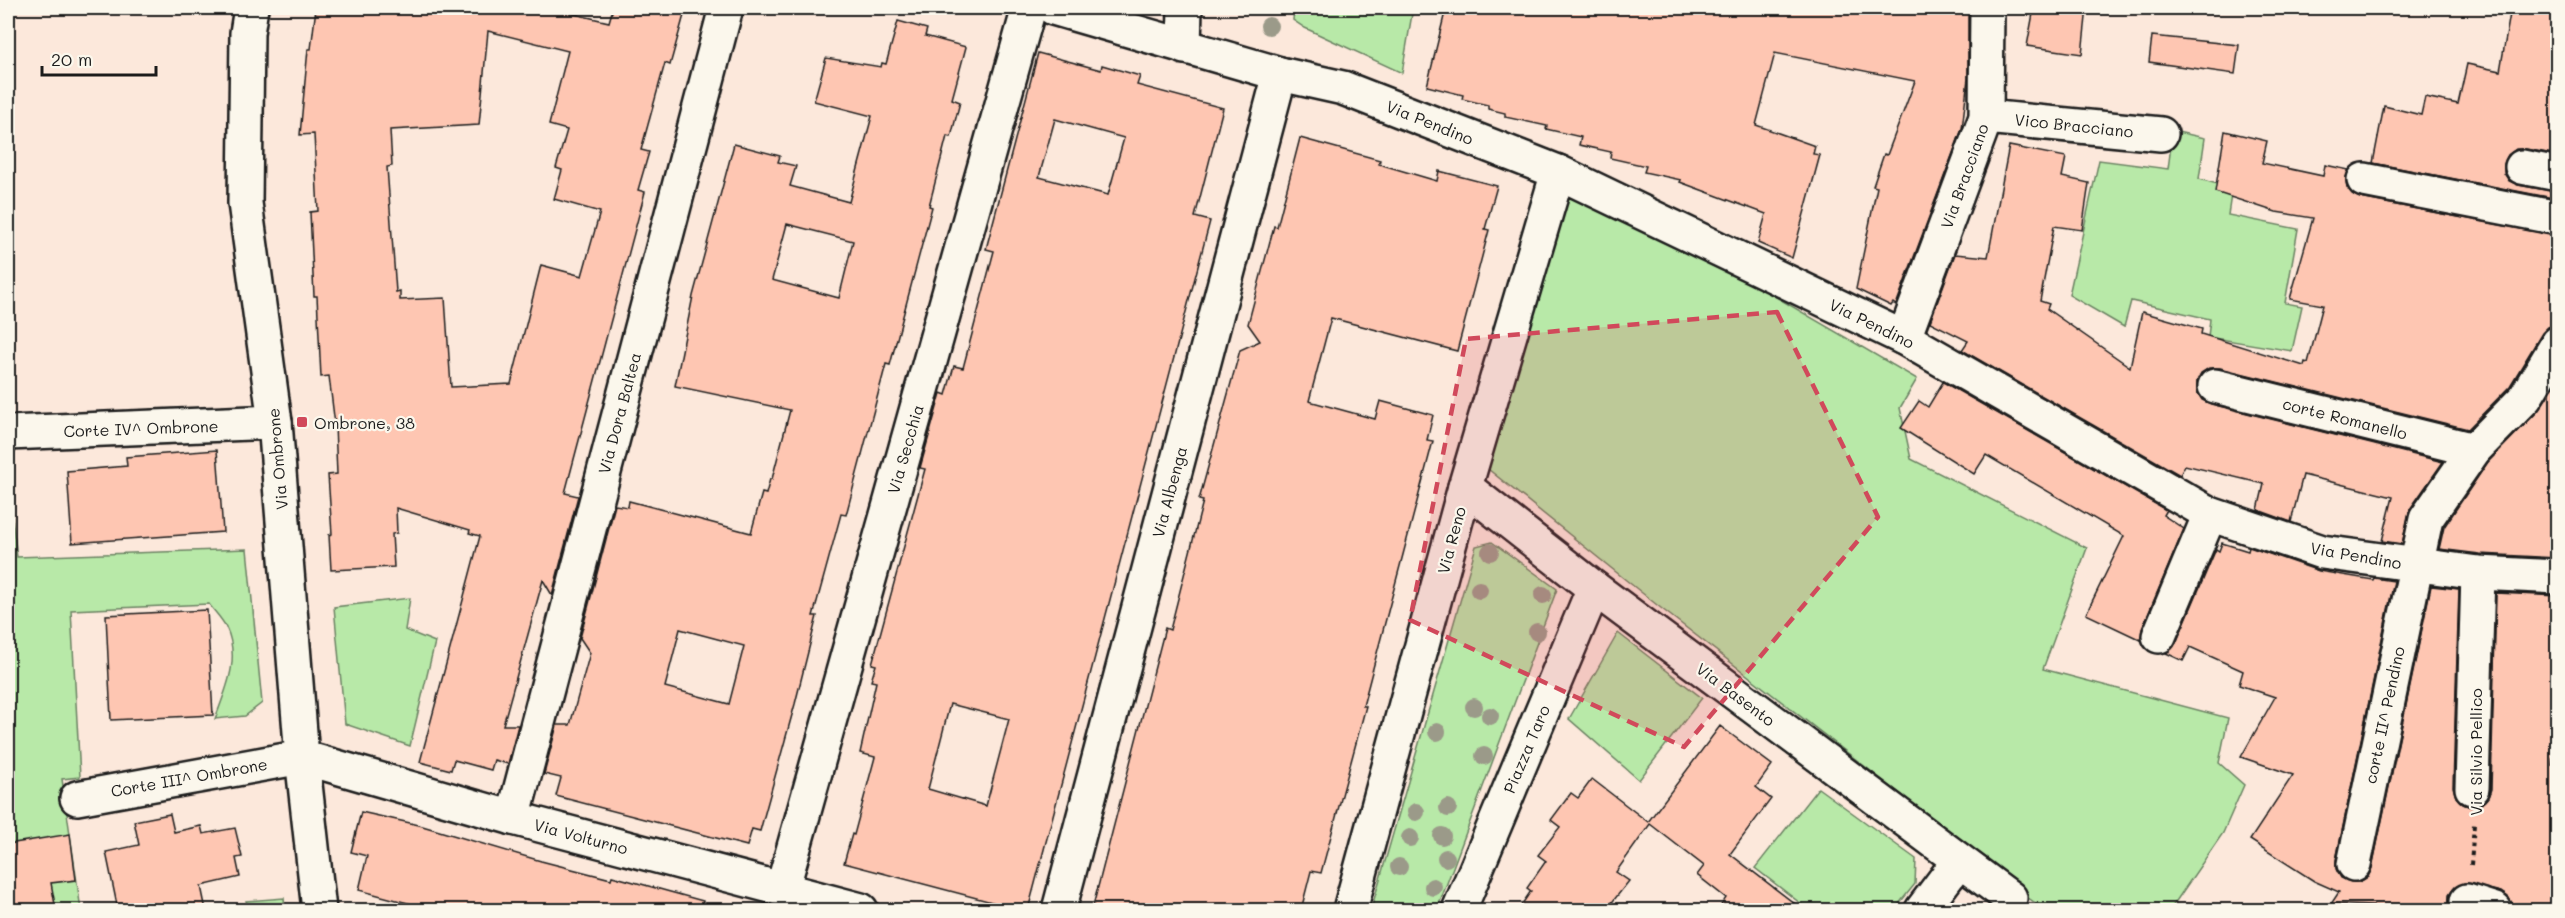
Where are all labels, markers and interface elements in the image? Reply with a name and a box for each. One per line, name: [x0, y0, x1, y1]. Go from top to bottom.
scale bar: [42, 39, 156, 77]
text: 20 m: [51, 47, 92, 71]
street label: Via Pendino: [1383, 95, 1477, 149]
street label: Vico Bracciano: [2014, 108, 2134, 142]
street label: Via Bracciano: [1935, 121, 1993, 231]
street label: Via Pendino: [1826, 293, 1918, 353]
street label: Via Dora Baltea: [593, 350, 645, 476]
street label: corte Romanello: [2280, 392, 2410, 444]
street label: Via Secchia: [882, 402, 928, 496]
street label: Via Ombrone: [262, 407, 292, 511]
place label: Ombrone, 38: [314, 412, 415, 433]
street label: Corte IV^ Ombrone: [63, 415, 219, 441]
marker: Ombrone, 38: [295, 415, 309, 429]
street label: Via Albenga: [1147, 444, 1191, 540]
street label: Via Reno: [1432, 504, 1470, 576]
street label: Via Pendino: [2309, 537, 2403, 573]
street label: corte II^ Pendino: [2359, 644, 2409, 786]
street label: Via Basento: [1692, 658, 1780, 730]
street label: Via Silvio Pellico: [2465, 688, 2486, 816]
street label: Piazza Taro: [1498, 702, 1554, 796]
street label: Corte III^ Ombrone: [109, 753, 269, 801]
street label: Via Volturno: [532, 813, 630, 859]

